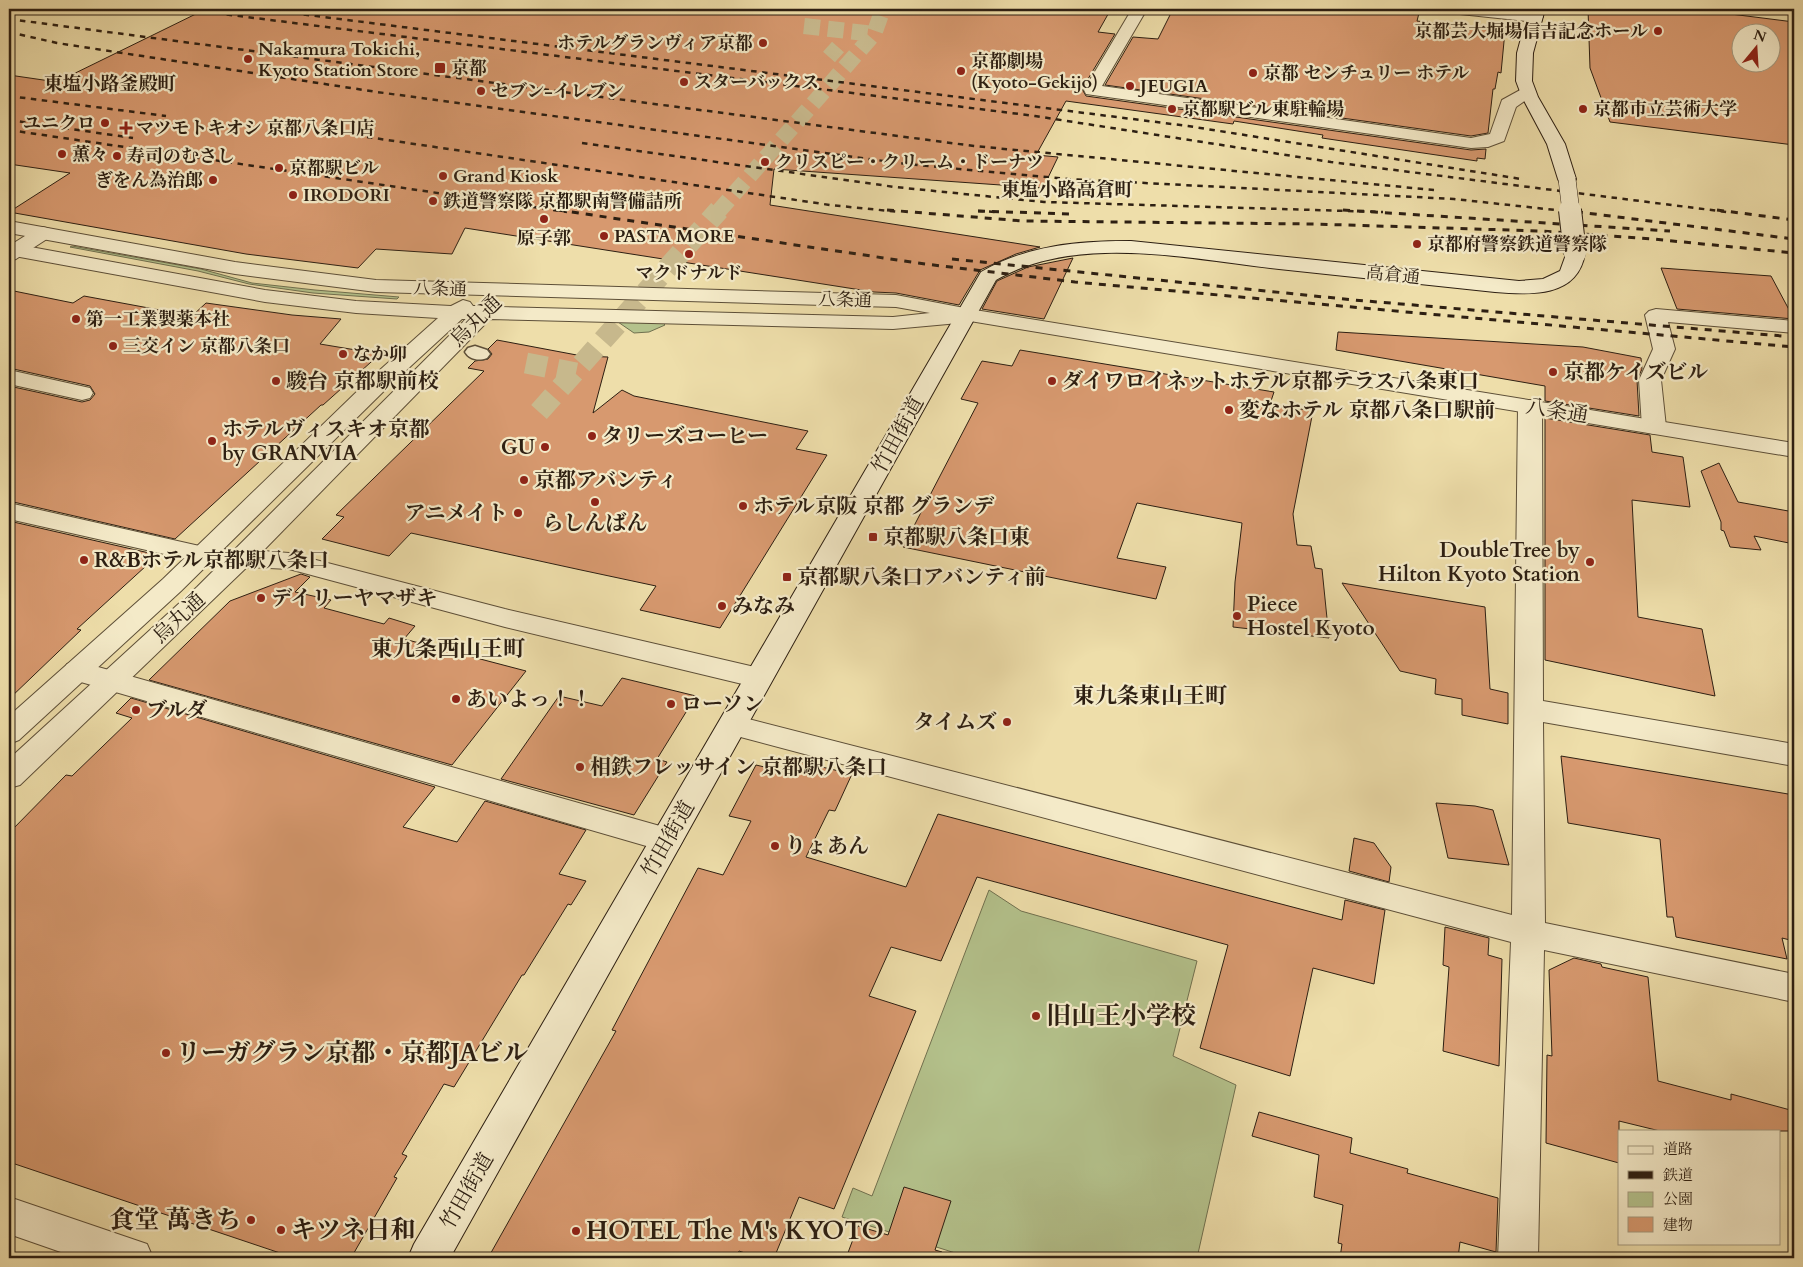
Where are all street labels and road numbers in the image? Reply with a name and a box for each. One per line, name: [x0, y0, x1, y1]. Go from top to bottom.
street label: 高倉通: [1365, 260, 1421, 290]
street label: 八条通: [413, 276, 467, 302]
street label: 八条通: [818, 287, 872, 313]
street label: 烏丸通: [443, 288, 509, 354]
street label: 竹田街道: [865, 391, 931, 479]
street label: 八条通: [1524, 392, 1590, 430]
street label: 烏丸通: [146, 586, 212, 650]
street label: 竹田街道: [634, 795, 702, 883]
street label: 竹田街道: [433, 1147, 501, 1235]

